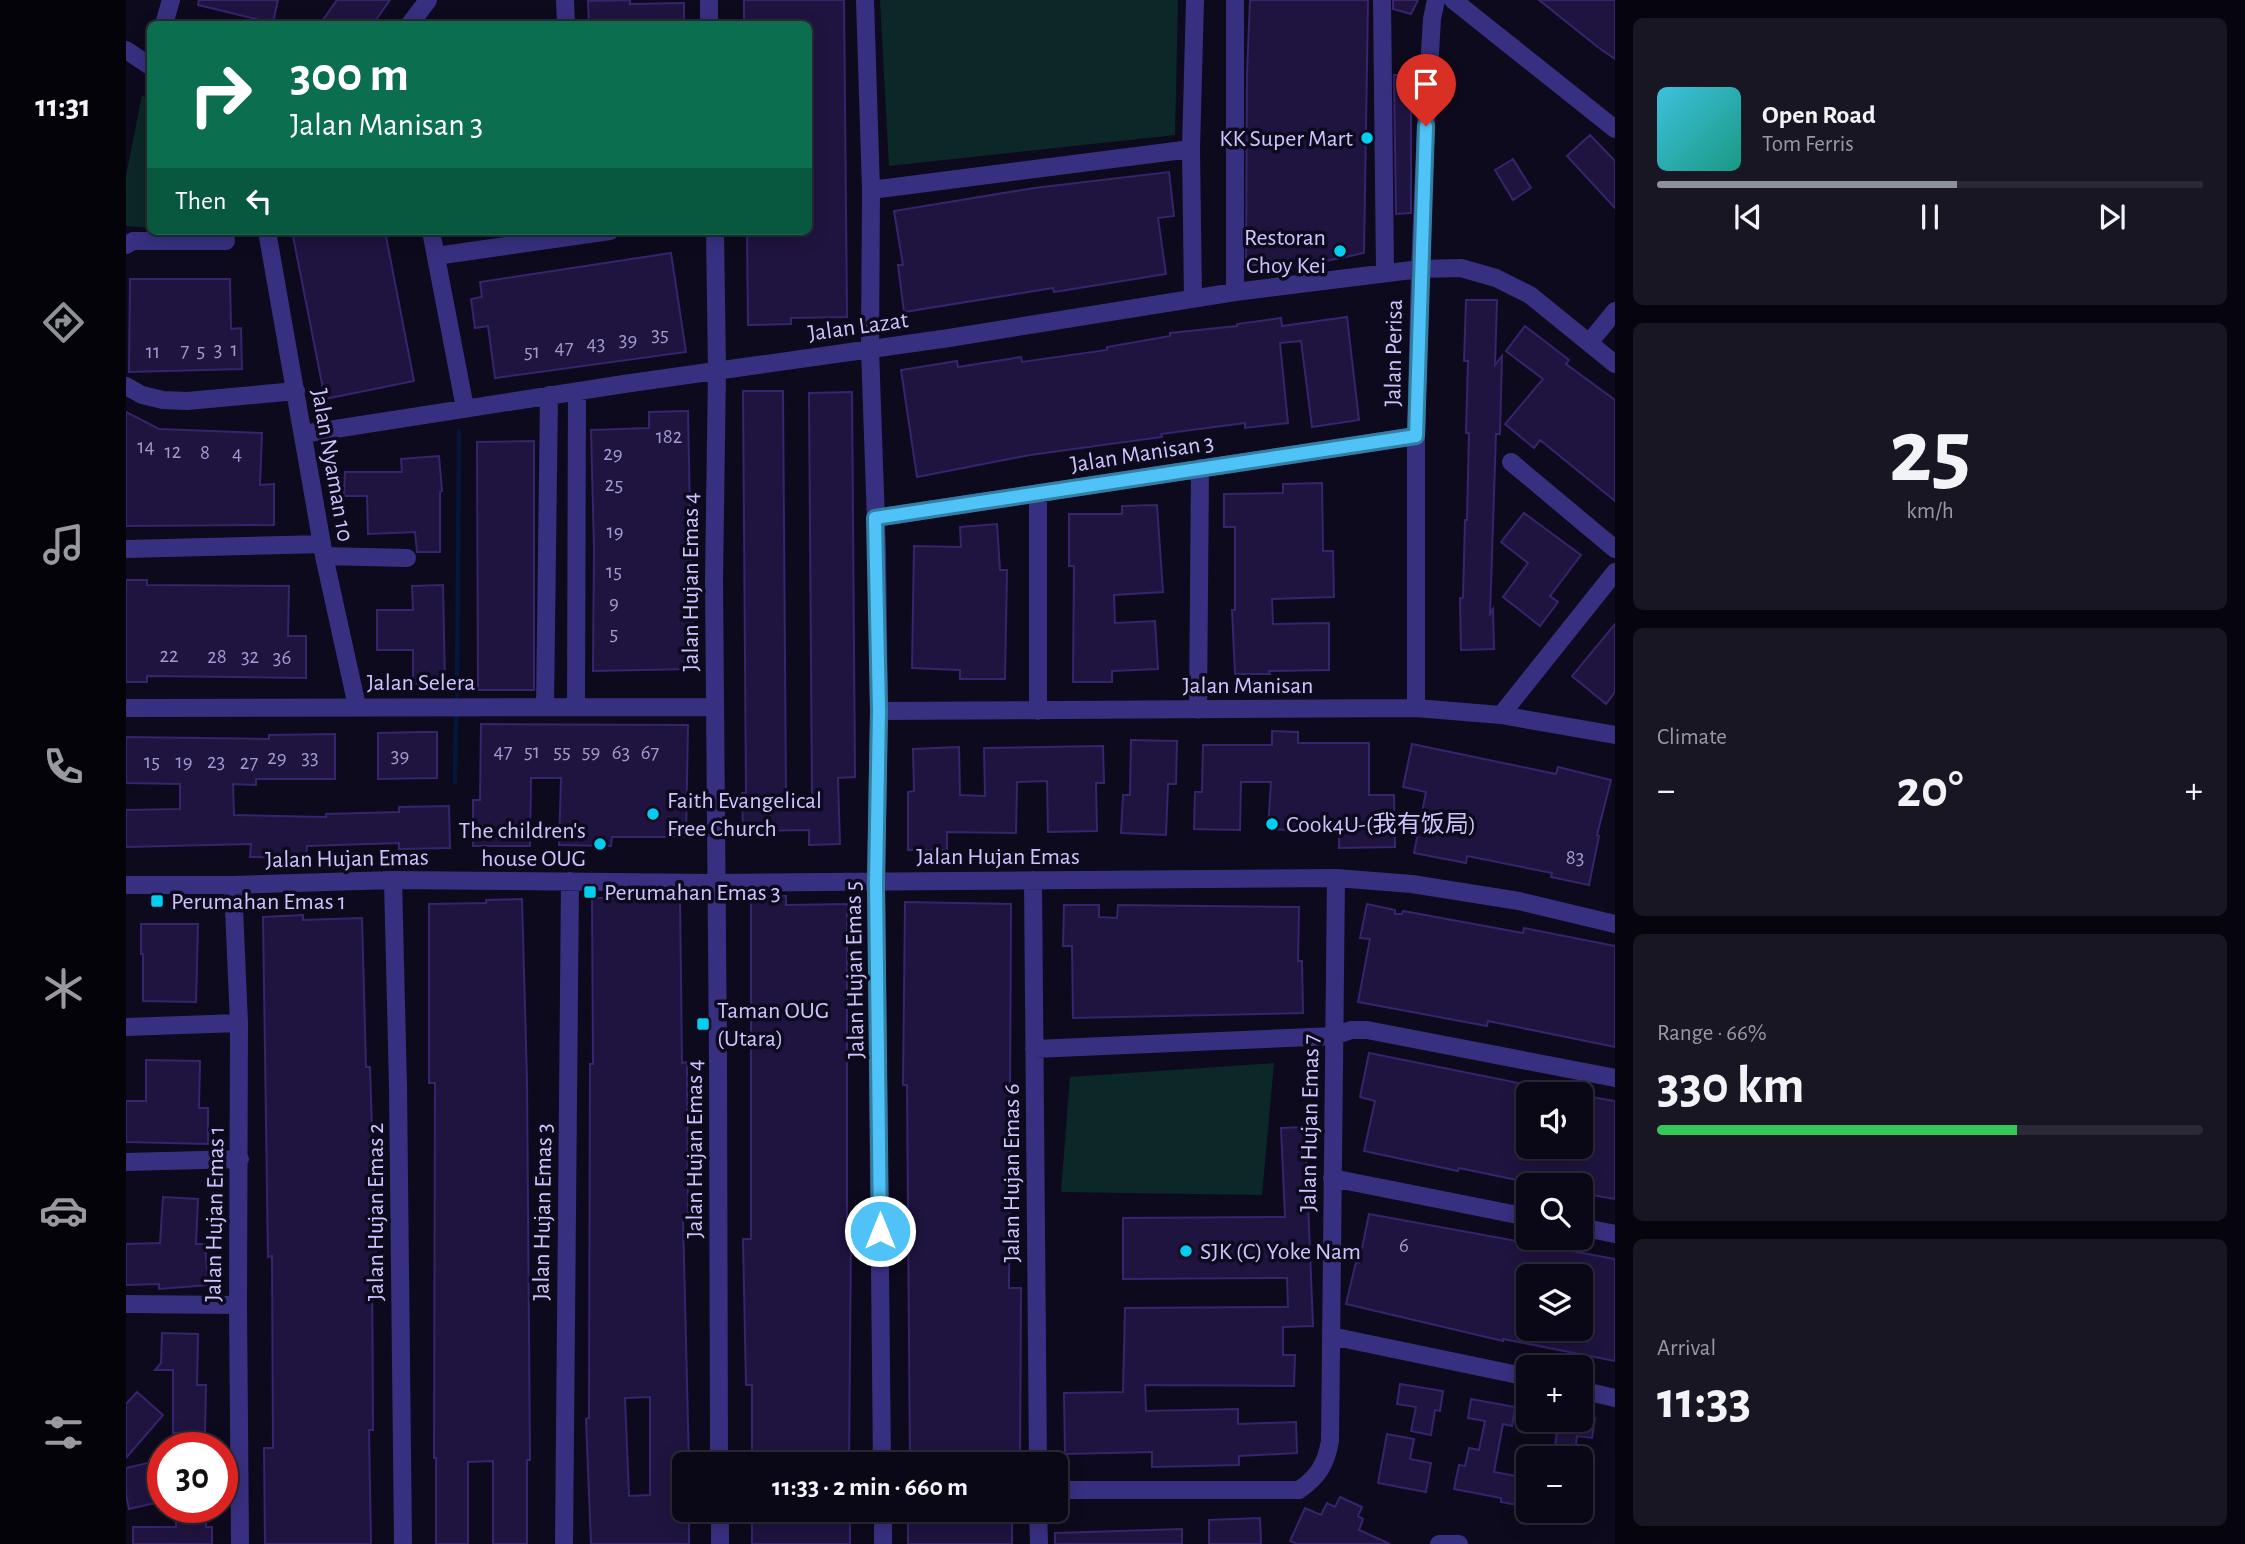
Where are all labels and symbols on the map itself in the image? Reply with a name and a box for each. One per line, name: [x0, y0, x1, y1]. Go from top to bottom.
pin: [1396, 54, 1456, 126]
place label: KK Super Mart: [1219, 127, 1353, 151]
marker: KK Super Mart: [1359, 130, 1375, 146]
place label: Restoran Choy Kei: [1244, 226, 1326, 278]
marker: Restoran Choy Kei: [1332, 243, 1348, 259]
street label: Jalan Perisa: [1381, 299, 1407, 407]
street label: Jalan Lazat: [807, 308, 910, 346]
house number: 35: [651, 324, 669, 345]
house number: 39: [619, 329, 637, 350]
house number: 43: [587, 333, 605, 354]
house number: 47: [555, 337, 574, 358]
house number: 3: [214, 339, 222, 360]
house number: 1: [230, 339, 238, 360]
house number: 7: [181, 340, 190, 361]
house number: 5: [197, 340, 205, 361]
house number: 11: [146, 341, 160, 362]
house number: 51: [524, 341, 540, 362]
street label: Jalan Nyaman 10: [307, 387, 357, 544]
house number: 182: [656, 426, 682, 447]
street label: Jalan Manisan 3: [1069, 431, 1216, 477]
house number: 14: [137, 436, 155, 457]
house number: 12: [165, 441, 181, 462]
house number: 8: [200, 442, 210, 463]
house number: 4: [232, 443, 242, 464]
house number: 29: [603, 443, 623, 464]
house number: 25: [605, 474, 623, 495]
street label: Jalan Hujan Emas 4: [679, 492, 703, 672]
house number: 19: [606, 521, 624, 542]
house number: 15: [606, 561, 622, 582]
house number: 9: [609, 592, 619, 613]
house number: 5: [610, 623, 618, 644]
house number: 22: [159, 645, 179, 666]
house number: 28: [207, 646, 227, 667]
house number: 32: [241, 646, 259, 667]
house number: 36: [273, 647, 291, 668]
street label: Jalan Selera: [367, 671, 475, 695]
street label: Jalan Manisan: [1182, 674, 1314, 698]
house number: 47: [494, 741, 513, 762]
house number: 51: [524, 741, 540, 762]
house number: 55: [553, 741, 571, 762]
house number: 59: [582, 741, 600, 762]
house number: 63: [612, 742, 630, 763]
house number: 67: [641, 742, 660, 763]
house number: 39: [391, 745, 409, 766]
house number: 29: [267, 747, 287, 768]
house number: 33: [301, 747, 319, 768]
house number: 15: [144, 751, 160, 772]
house number: 19: [175, 751, 193, 772]
house number: 23: [207, 751, 225, 772]
house number: 27: [240, 752, 258, 773]
place label: Faith Evangelical Free Church: [667, 789, 822, 841]
marker: Faith Evangelical Free Church: [645, 806, 661, 822]
place label: Cook4U-(我有饭局): [1286, 811, 1476, 837]
marker: Cook4U-(我有饭局): [1264, 816, 1280, 832]
place label: The children's house OUG: [459, 819, 586, 871]
marker: The children's house OUG: [592, 836, 608, 852]
street label: Jalan Hujan Emas: [916, 845, 1080, 869]
street label: Jalan Hujan Emas: [265, 846, 429, 872]
house number: 83: [1566, 847, 1584, 868]
place label: Perumahan Emas 3: [604, 881, 781, 905]
street label: Jalan Hujan Emas 5: [841, 881, 869, 1059]
marker: Perumahan Emas 3: [582, 884, 598, 900]
place label: Perumahan Emas 1: [171, 890, 346, 914]
marker: Perumahan Emas 1: [149, 893, 165, 909]
place label: Taman OUG (Utara): [717, 999, 829, 1051]
marker: Taman OUG (Utara): [695, 1016, 711, 1032]
street label: Jalan Hujan Emas 7: [1296, 1034, 1324, 1212]
street label: Jalan Hujan Emas 4: [683, 1059, 707, 1239]
street label: Jalan Hujan Emas 6: [1000, 1084, 1024, 1262]
street label: Jalan Hujan Emas 2: [364, 1123, 388, 1301]
street label: Jalan Hujan Emas 3: [529, 1123, 557, 1301]
street label: Jalan Hujan Emas 1: [201, 1126, 229, 1302]
position arrow: [843, 1194, 917, 1268]
house number: 6: [1399, 1235, 1409, 1256]
place label: SJK (C) Yoke Nam: [1200, 1240, 1361, 1264]
marker: SJK (C) Yoke Nam: [1178, 1243, 1194, 1259]
speed limit sign: 30: [147, 1432, 238, 1523]

